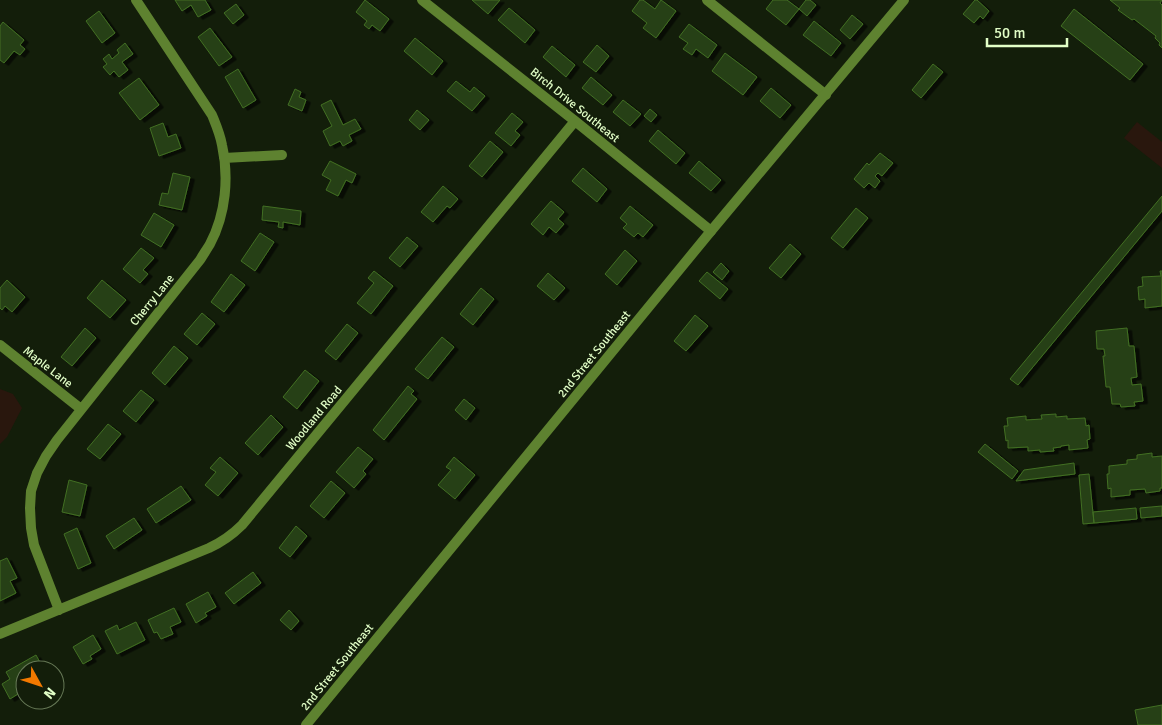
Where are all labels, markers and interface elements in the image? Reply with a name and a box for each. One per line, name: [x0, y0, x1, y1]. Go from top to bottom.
scale bar: [987, 15, 1067, 47]
text: 50 m: [994, 24, 1025, 42]
street label: Birch Drive Southeast: [527, 65, 622, 146]
street label: Cherry Lane: [127, 272, 178, 329]
street label: 2nd Street Southeast: [555, 308, 634, 401]
street label: Maple Lane: [20, 343, 76, 391]
street label: Woodland Road: [283, 383, 346, 454]
street label: 2nd Street Southeast: [298, 621, 377, 714]
north arrow: [15, 660, 65, 710]
text: N: [40, 684, 59, 702]

